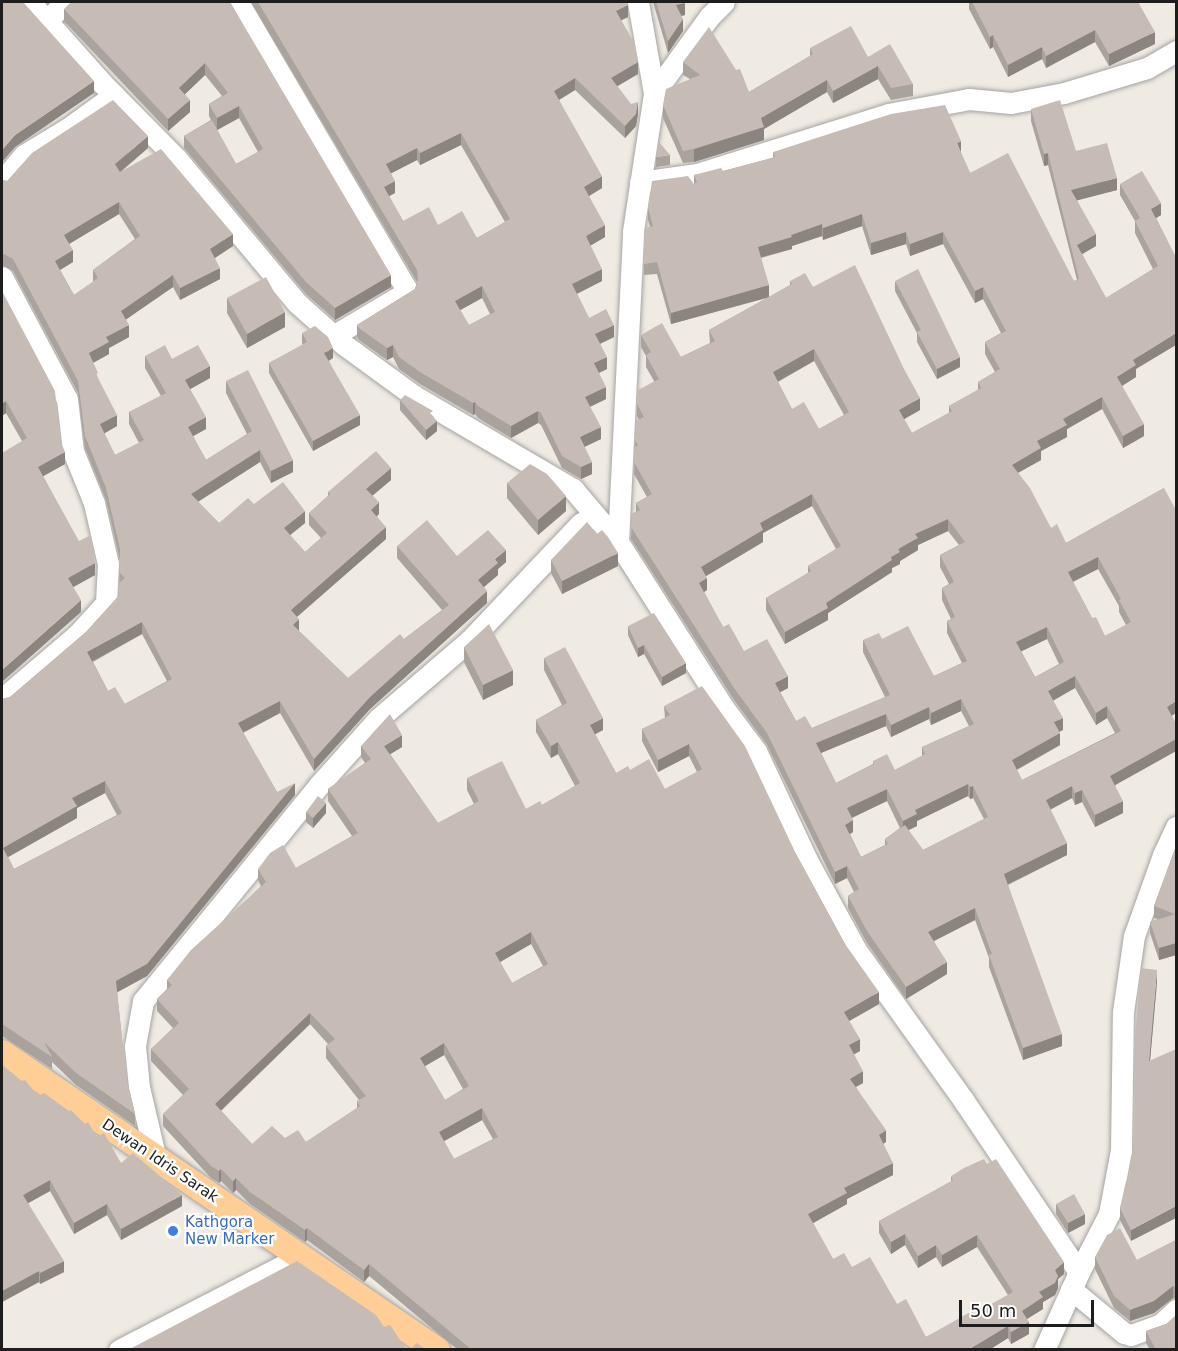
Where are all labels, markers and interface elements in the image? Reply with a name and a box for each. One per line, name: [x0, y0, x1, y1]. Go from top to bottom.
street label: Dewan Idris Sarak: [99, 1115, 221, 1207]
place label: Kathgora New Marker: [185, 1213, 274, 1248]
marker: Kathgora New Marker: [166, 1224, 180, 1238]
scale bar: [962, 1288, 1097, 1326]
text: 50 m: [970, 1300, 1016, 1321]

